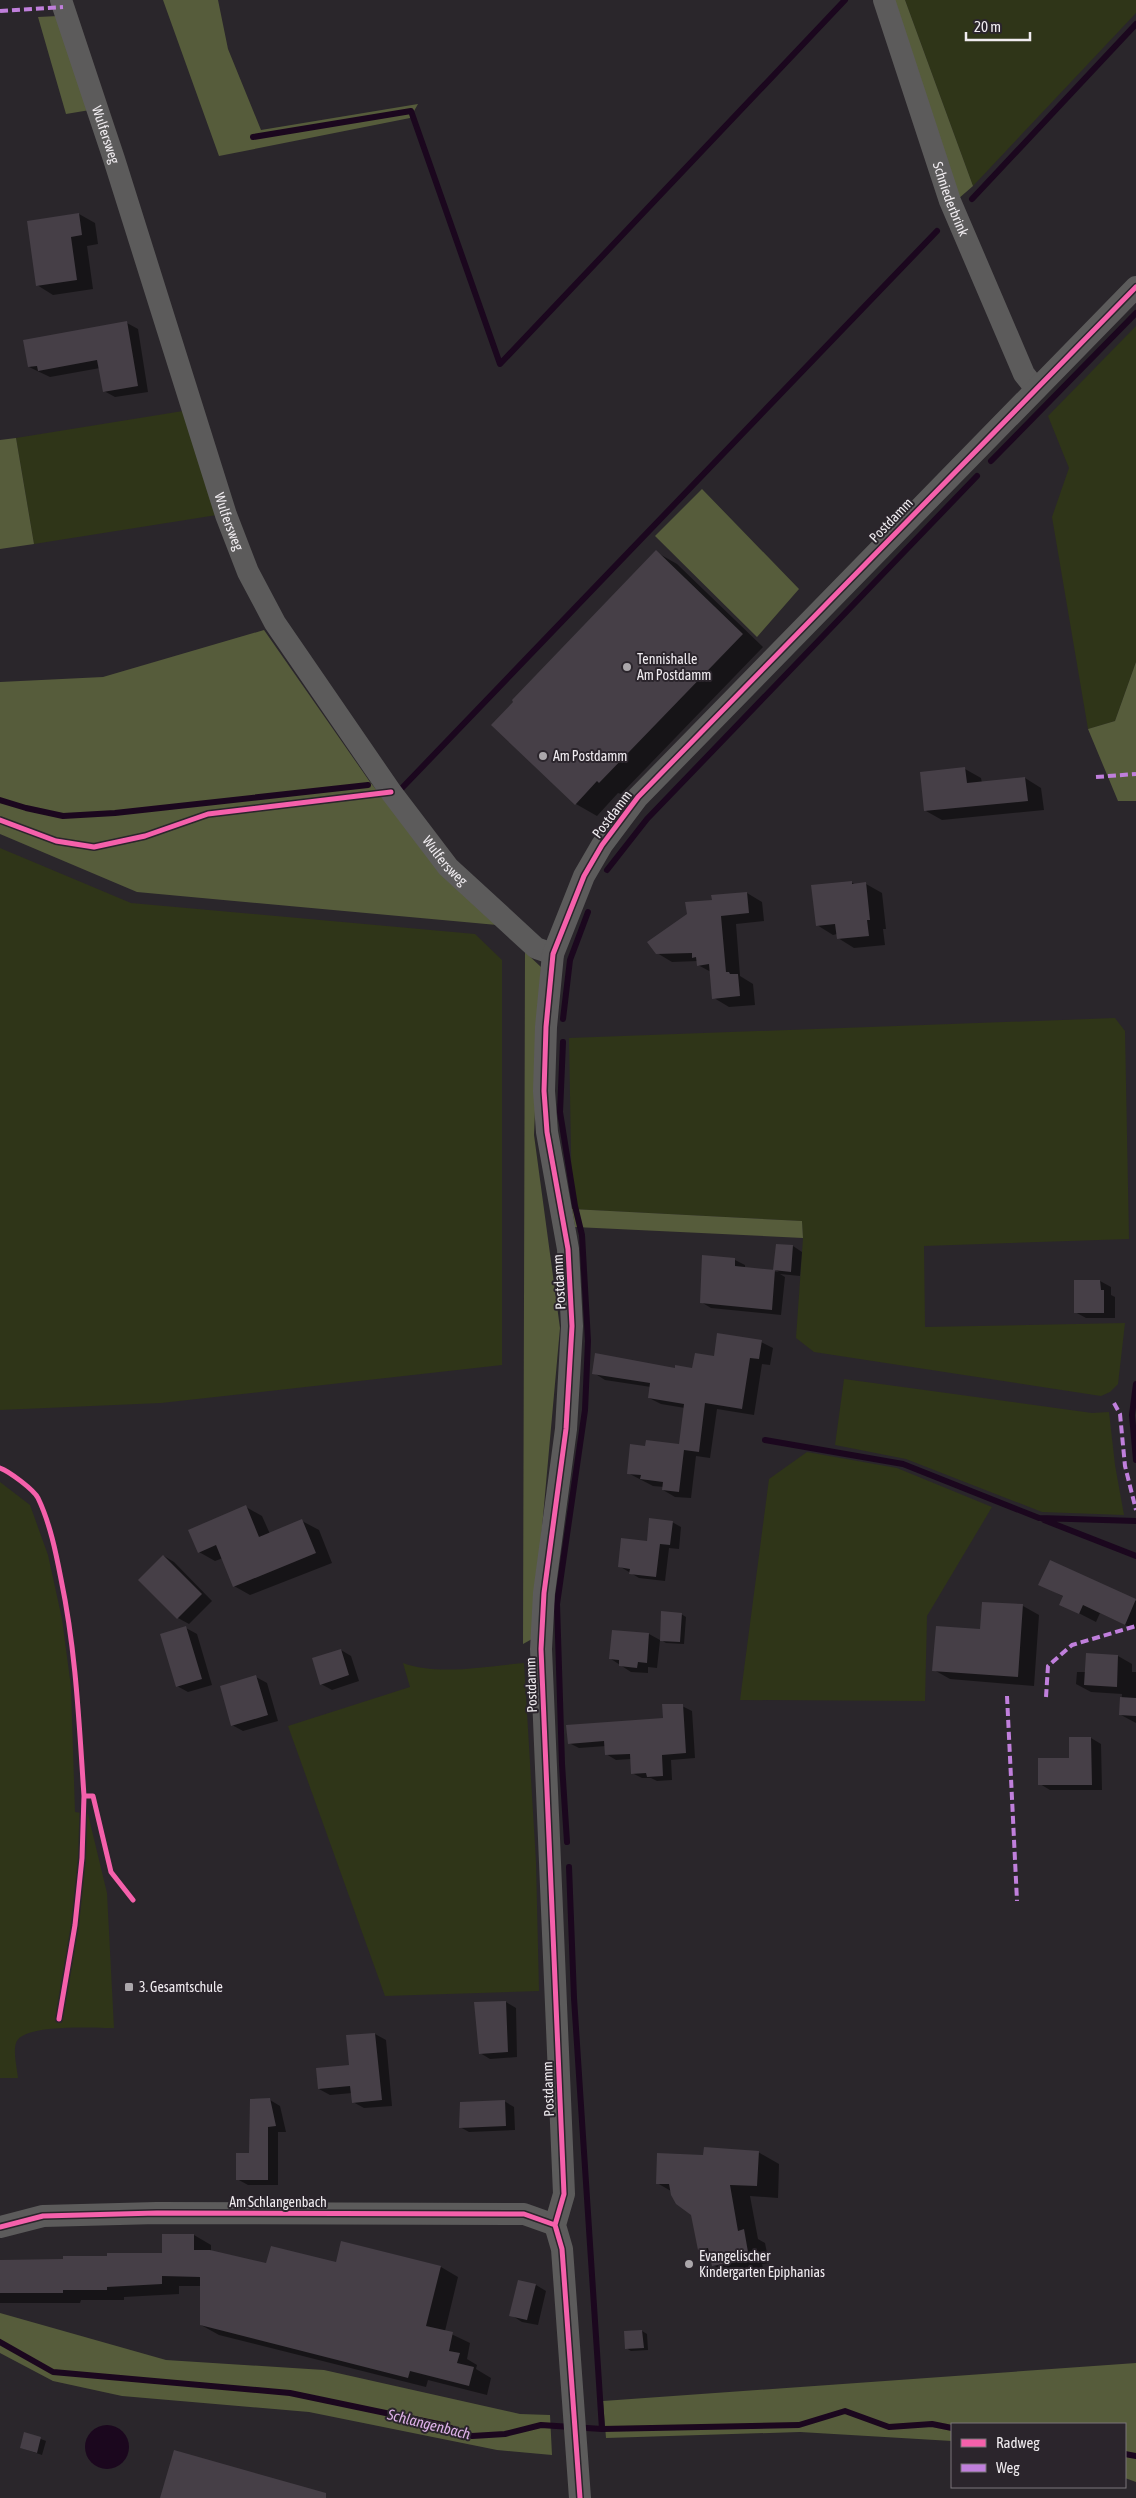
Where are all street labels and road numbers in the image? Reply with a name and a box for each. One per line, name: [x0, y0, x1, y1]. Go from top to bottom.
street label: Wulfersweg: [89, 104, 123, 166]
street label: Schniederbrink: [930, 160, 972, 239]
street label: Wulfersweg: [211, 491, 247, 553]
street label: Postdamm: [866, 494, 916, 546]
street label: Postdamm: [589, 787, 635, 841]
street label: Wulfersweg: [419, 833, 471, 889]
street label: Postdamm: [550, 1254, 568, 1310]
street label: Postdamm: [522, 1657, 540, 1713]
street label: Postdamm: [539, 2061, 557, 2117]
street label: Am Schlangenbach: [229, 2194, 327, 2210]

